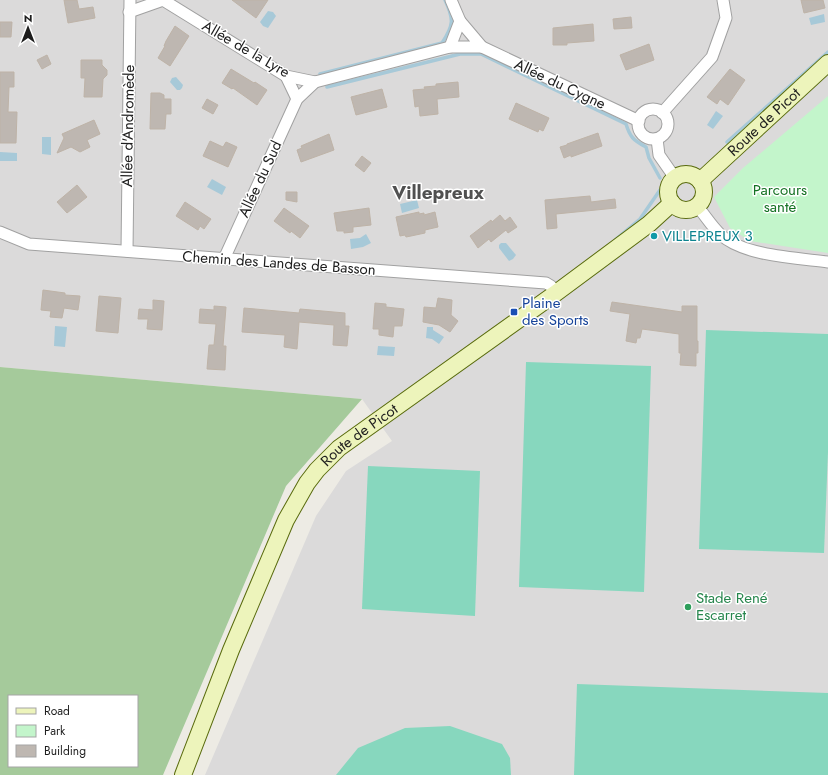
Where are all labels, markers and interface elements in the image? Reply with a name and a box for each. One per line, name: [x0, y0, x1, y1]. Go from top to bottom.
north arrow: [8, 8, 48, 48]
text: N: [24, 10, 32, 26]
street label: Allée de la Lyre: [198, 15, 294, 83]
street label: Allée du Cygne: [511, 53, 610, 115]
street label: Allée d'Andromède: [116, 64, 140, 187]
street label: Route de Picot: [723, 82, 806, 161]
street label: Allée du Sud: [233, 137, 287, 221]
district label: Villepreux: [391, 179, 485, 206]
park label: Parcours santé: [753, 179, 807, 218]
place label: VILLEPREUX 3: [662, 225, 753, 247]
marker: VILLEPREUX 3: [649, 231, 659, 241]
street label: Chemin des Landes de Basson: [182, 245, 376, 281]
place label: Plaine des Sports: [522, 292, 589, 331]
marker: Plaine des Sports: [509, 307, 519, 317]
street label: Route de Picot: [315, 398, 403, 472]
place label: Stade René Escarret: [696, 587, 768, 626]
marker: Stade René Escarret: [683, 602, 693, 612]
legend: [8, 695, 138, 767]
text: Road: [44, 702, 70, 720]
text: Park: [44, 722, 66, 740]
text: Building: [44, 742, 86, 760]

